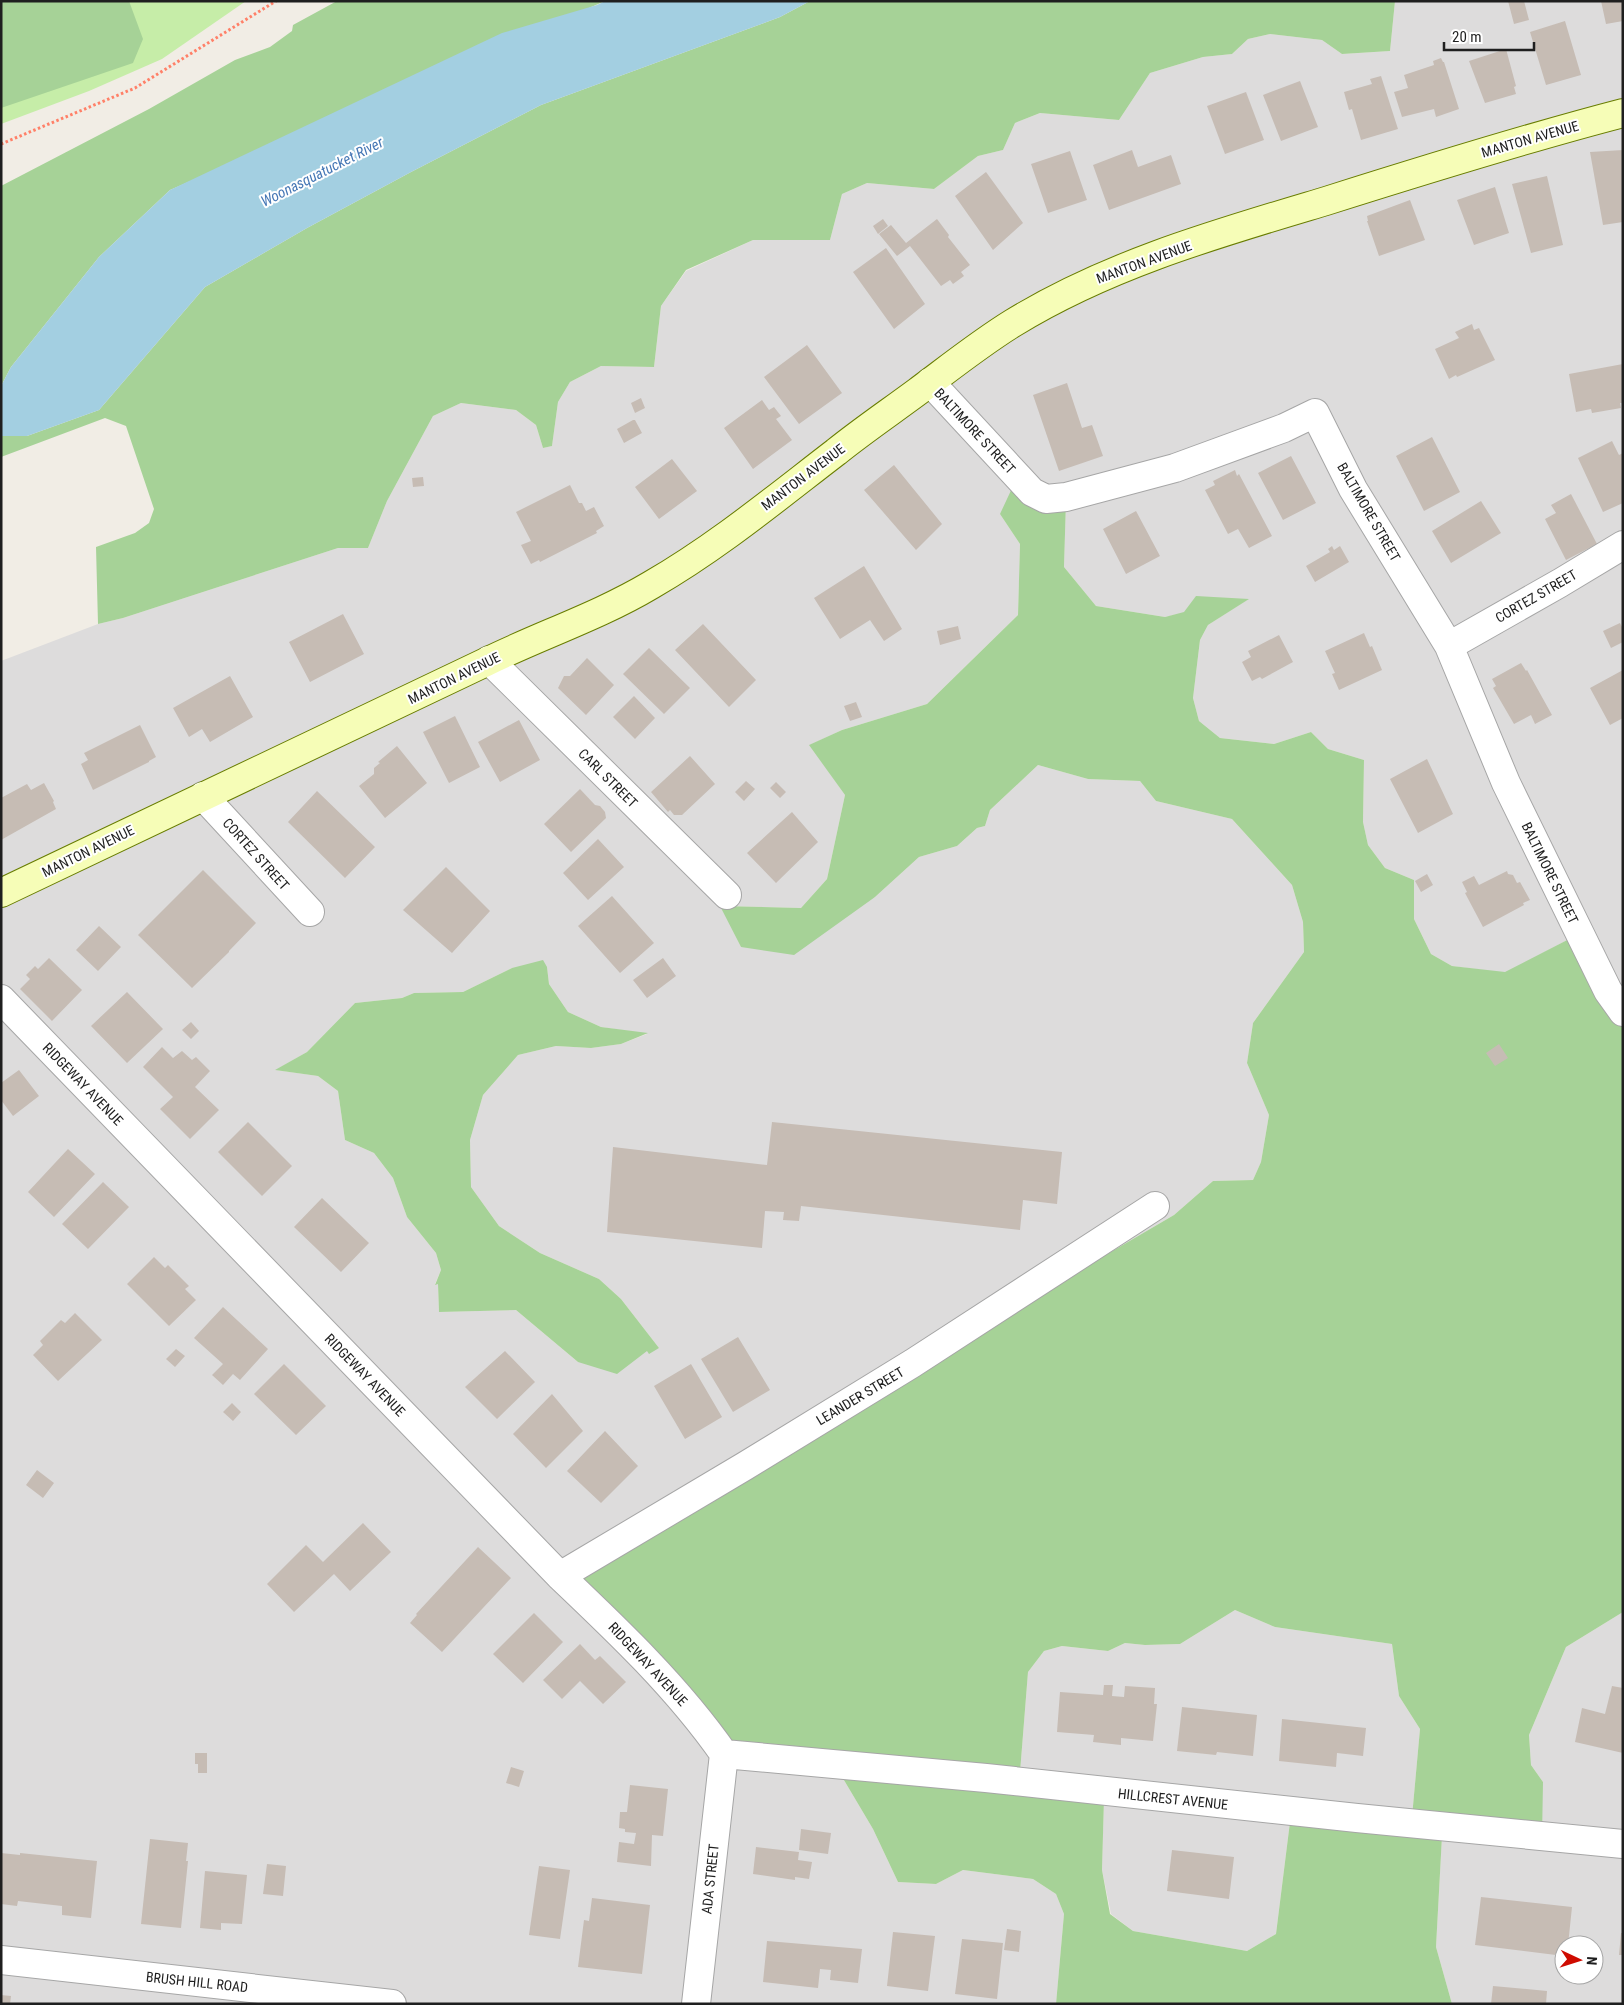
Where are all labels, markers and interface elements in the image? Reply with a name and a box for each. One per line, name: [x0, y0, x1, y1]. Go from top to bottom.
scale bar: [1444, 20, 1534, 52]
text: 20 m: [1452, 28, 1482, 46]
street label: MANTON AVENUE: [1480, 117, 1581, 161]
water label: Woonasquatucket River: [258, 133, 387, 211]
street label: MANTON AVENUE: [1094, 237, 1194, 287]
street label: BALTIMORE STREET: [931, 385, 1019, 477]
street label: MANTON AVENUE: [758, 440, 848, 514]
street label: BALTIMORE STREET: [1334, 460, 1404, 564]
street label: CORTEZ STREET: [1492, 566, 1580, 626]
street label: MANTON AVENUE: [405, 649, 503, 707]
street label: CARL STREET: [575, 745, 641, 811]
street label: CORTEZ STREET: [219, 815, 293, 893]
street label: BALTIMORE STREET: [1518, 820, 1582, 926]
street label: MANTON AVENUE: [39, 822, 137, 880]
street label: RIDGEWAY AVENUE: [40, 1039, 126, 1129]
street label: RIDGEWAY AVENUE: [322, 1330, 408, 1420]
street label: LEANDER STREET: [813, 1364, 907, 1428]
street label: RIDGEWAY AVENUE: [605, 1619, 691, 1709]
street label: HILLCREST AVENUE: [1117, 1785, 1229, 1813]
street label: ADA STREET: [698, 1843, 722, 1915]
north arrow: [1554, 1935, 1604, 1985]
text: N: [1584, 1956, 1600, 1966]
street label: BRUSH HILL ROAD: [145, 1969, 249, 1995]

